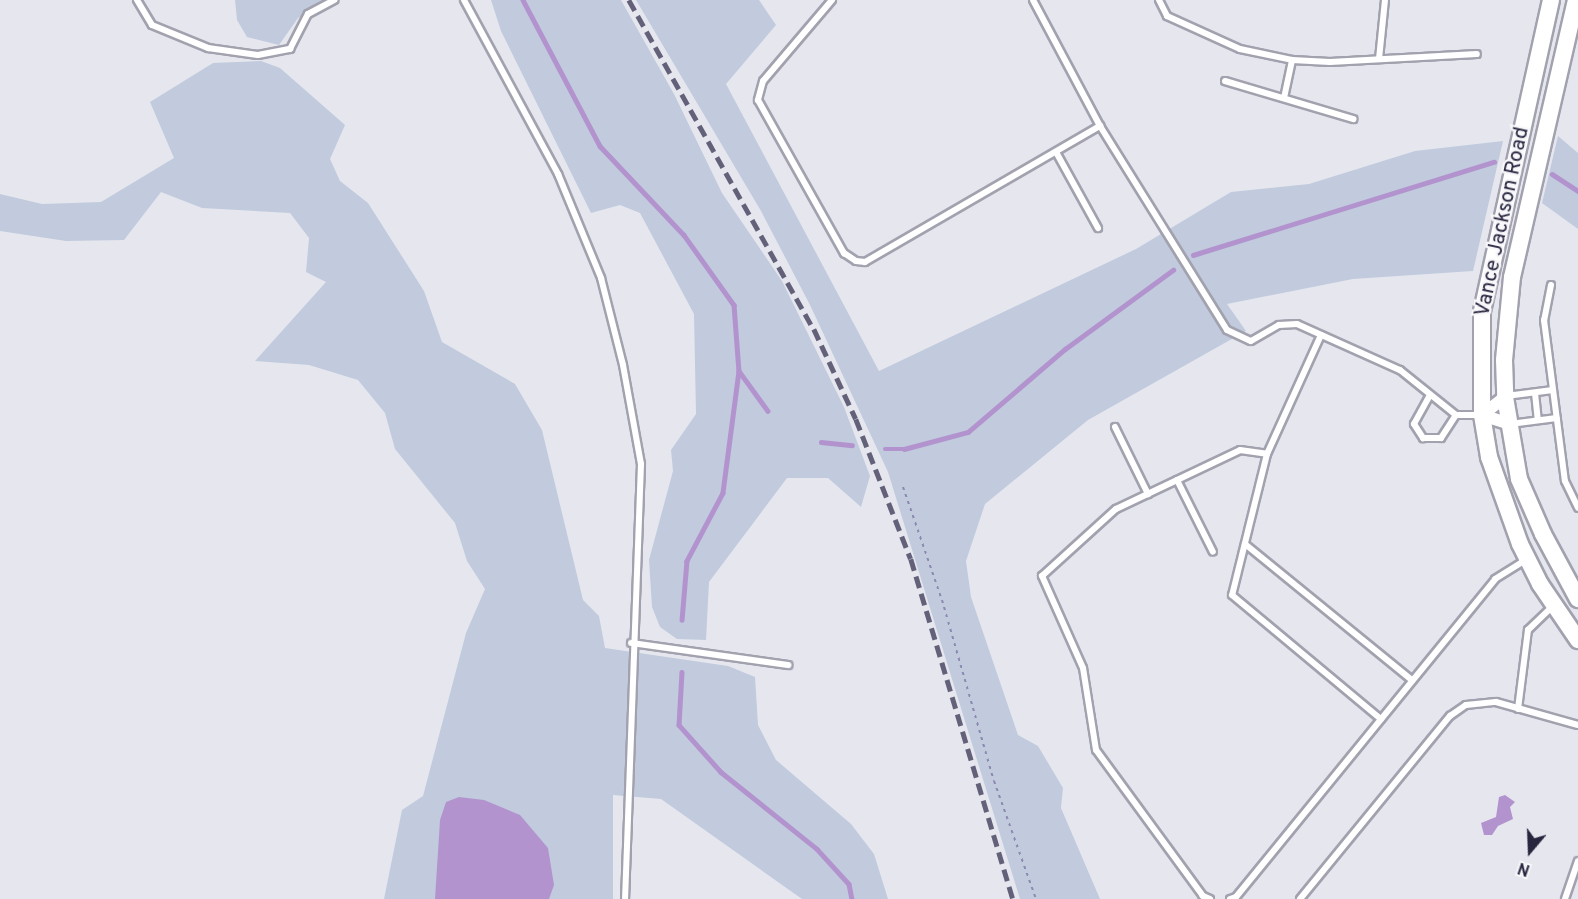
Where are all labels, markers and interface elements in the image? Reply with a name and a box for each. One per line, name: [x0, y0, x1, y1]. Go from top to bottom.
street label: Vance Jackson Road: [1471, 125, 1535, 319]
north arrow: [1500, 821, 1560, 881]
text: N: [1515, 857, 1533, 879]

